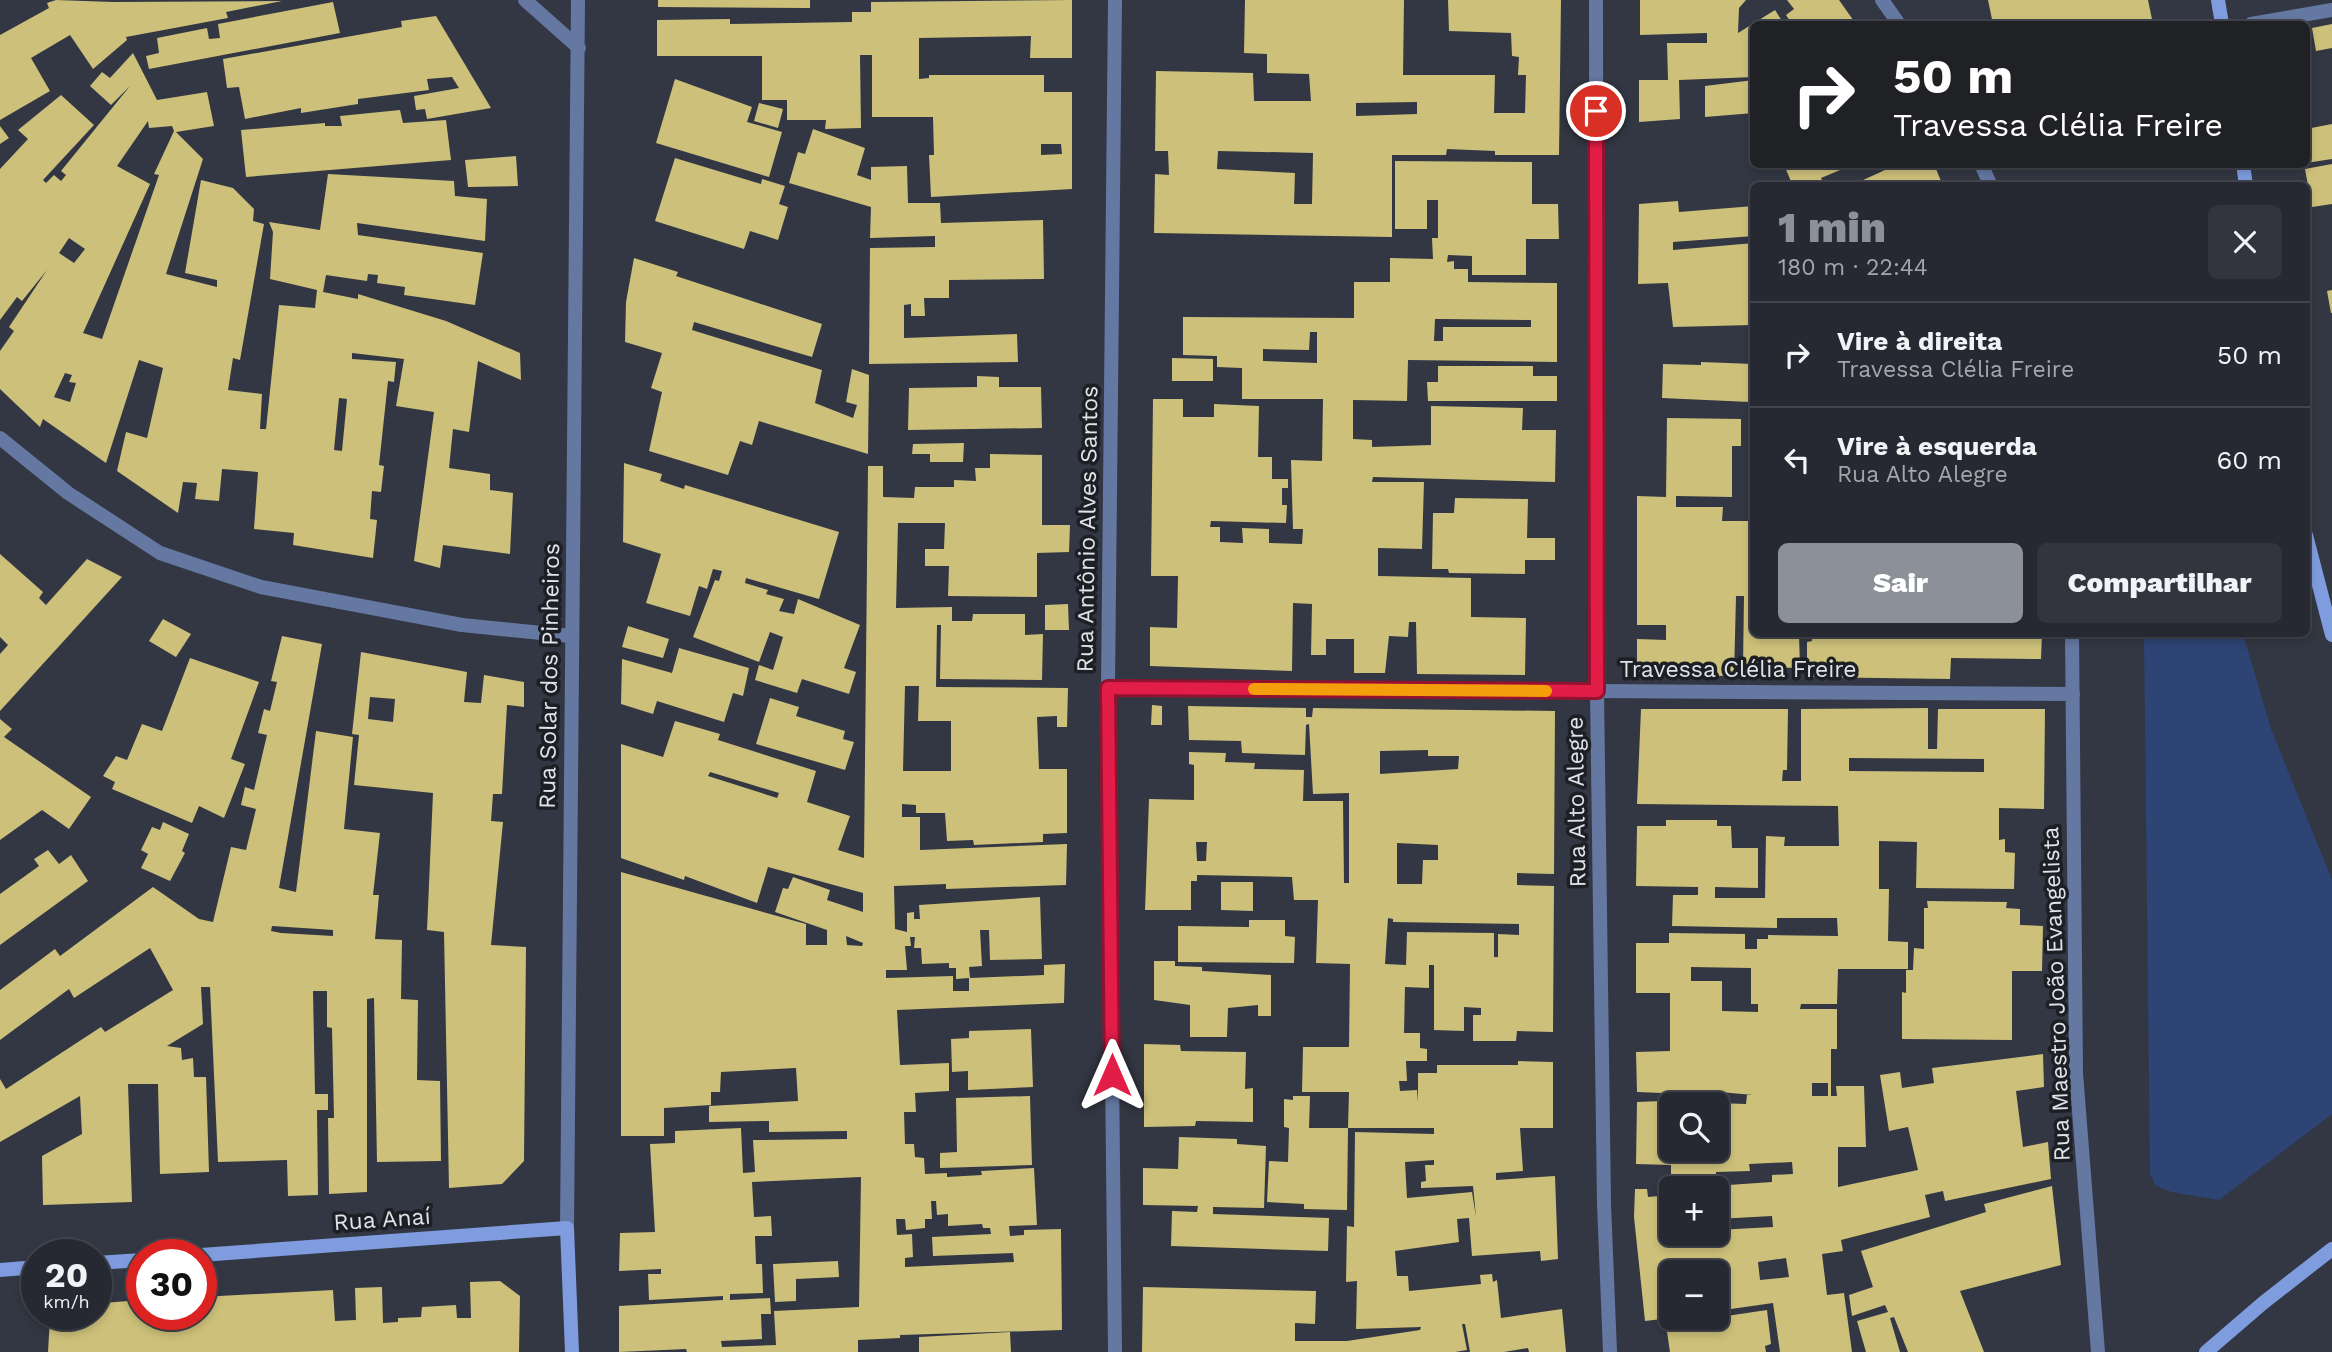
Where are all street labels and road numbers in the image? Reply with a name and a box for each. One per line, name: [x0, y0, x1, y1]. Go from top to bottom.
street label: Rua Antônio Alves Santos: [1072, 386, 1103, 672]
street label: Rua Solar dos Pinheiros: [534, 543, 565, 809]
street label: Travessa Clélia Freire: [1619, 656, 1857, 683]
street label: Rua Alto Alegre: [1562, 716, 1591, 888]
street label: Rua Maestro João Evangelista: [2037, 826, 2076, 1162]
street label: Rua Anaí: [333, 1203, 431, 1236]

